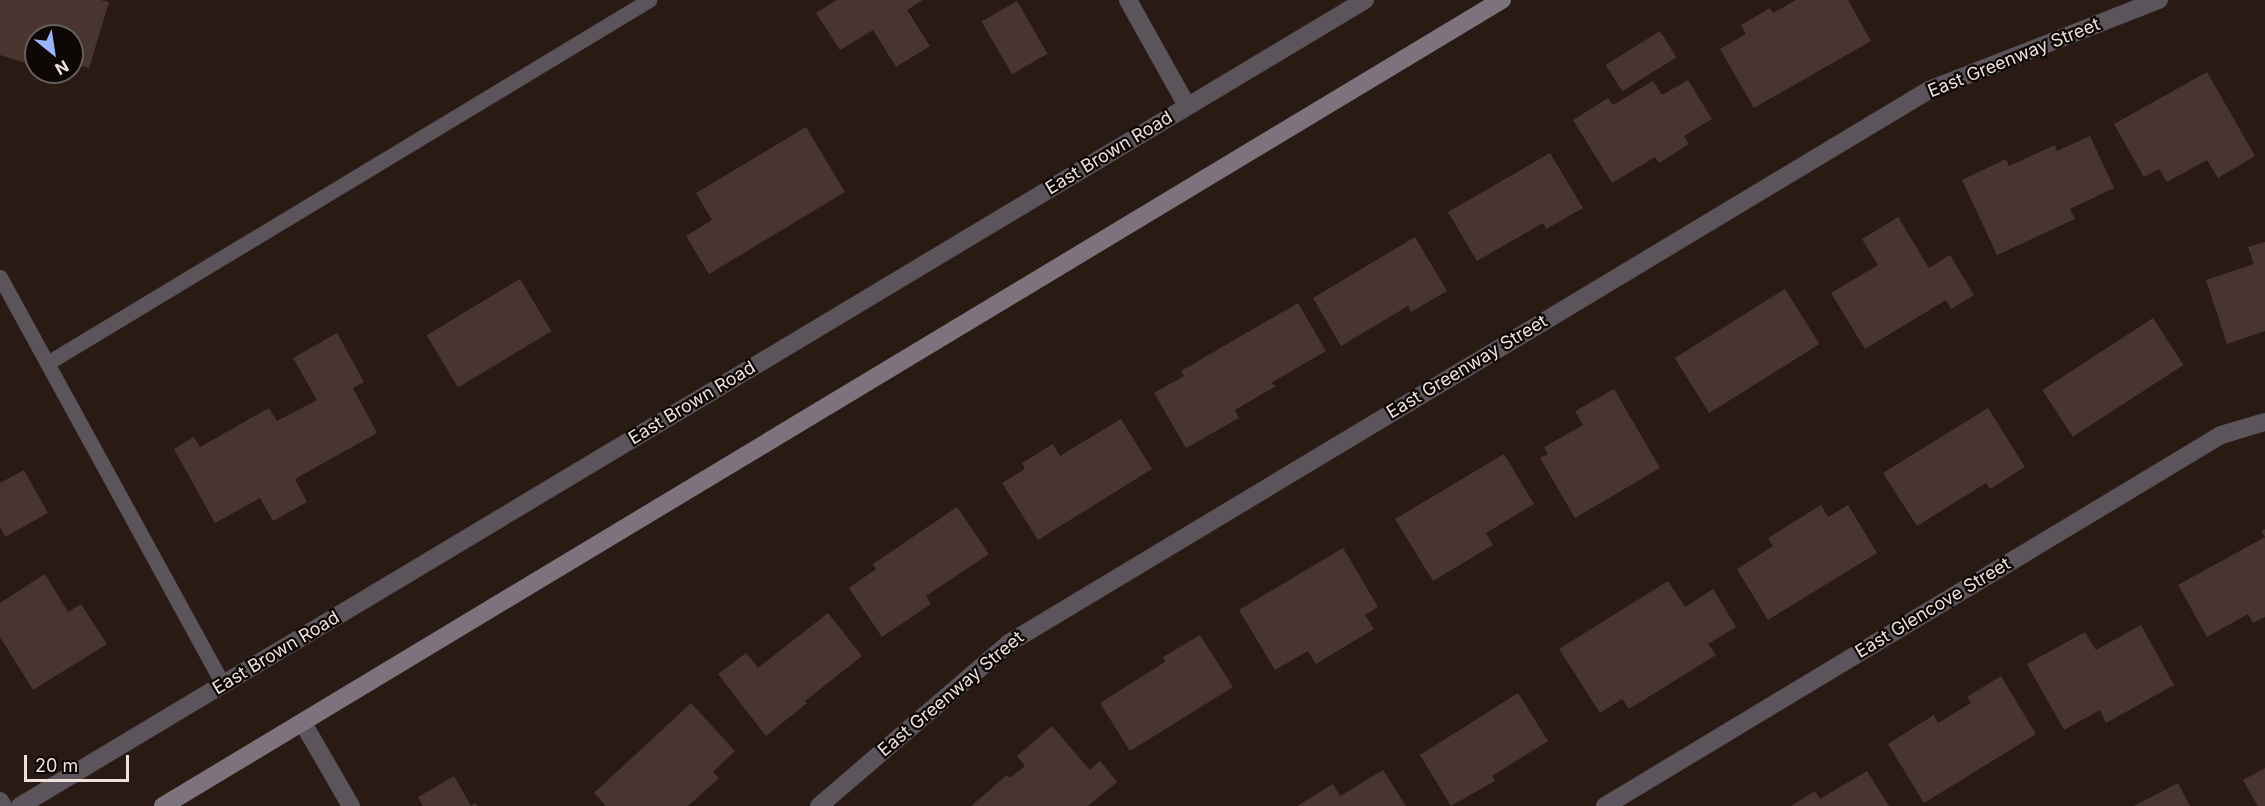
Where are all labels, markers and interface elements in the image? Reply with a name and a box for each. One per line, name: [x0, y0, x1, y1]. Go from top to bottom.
street label: East Greenway Street: [1925, 14, 2103, 102]
north arrow: [24, 24, 84, 84]
text: N: [52, 56, 72, 80]
street label: East Brown Road: [1042, 107, 1176, 199]
street label: East Greenway Street: [1383, 310, 1551, 424]
street label: East Brown Road: [625, 357, 759, 449]
street label: East Glencove Street: [1852, 553, 2014, 663]
street label: East Brown Road: [209, 607, 343, 699]
street label: East Greenway Street: [874, 627, 1028, 761]
scale bar: [27, 743, 132, 781]
text: 20 m: [35, 755, 78, 776]

